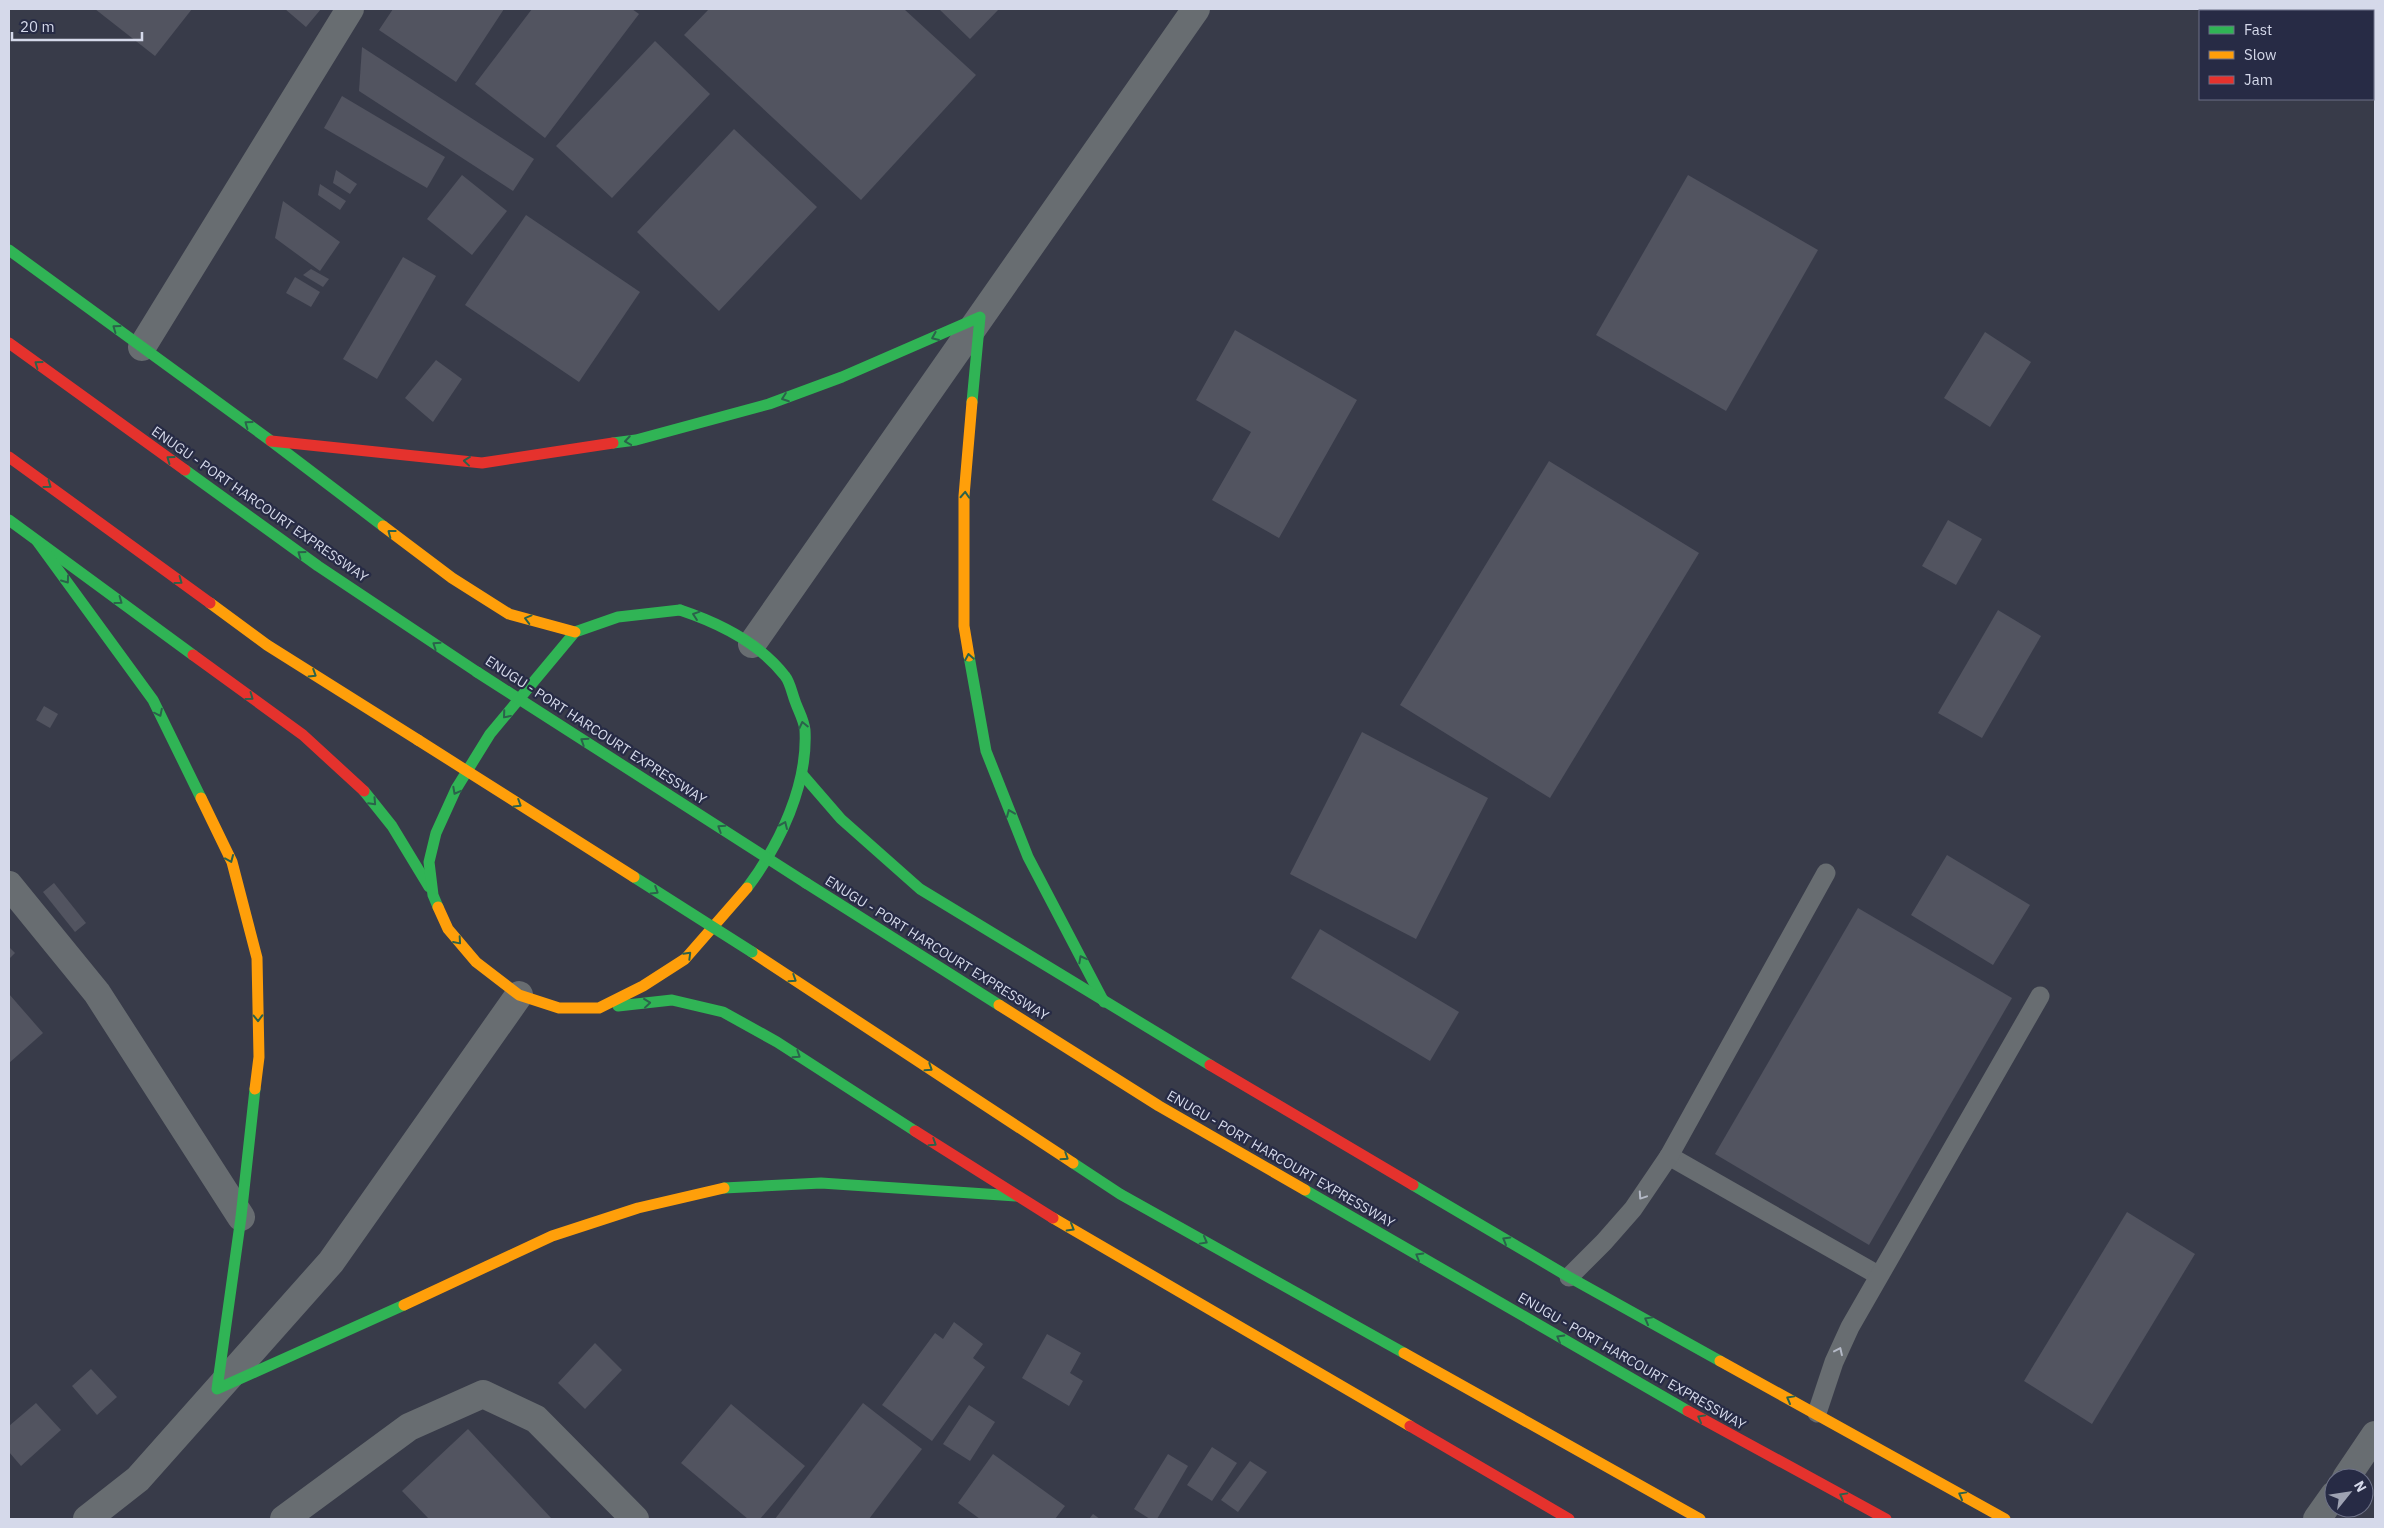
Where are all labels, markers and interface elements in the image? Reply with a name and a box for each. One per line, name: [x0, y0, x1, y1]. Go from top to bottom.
scale bar: [12, 10, 142, 42]
legend: [2199, 10, 2374, 100]
text: 20 m: [20, 17, 55, 36]
text: Fast: [2244, 20, 2272, 39]
text: Slow: [2244, 45, 2277, 64]
text: Jam: [2244, 70, 2273, 89]
one-way arrow: [113, 325, 122, 335]
one-way arrow: [931, 330, 940, 341]
one-way arrow: [34, 361, 44, 370]
one-way arrow: [781, 392, 789, 402]
one-way arrow: [244, 421, 254, 430]
street label: ENUGU - PORT HARCOURT EXPRESSWAY: [148, 422, 372, 586]
one-way arrow: [624, 436, 632, 446]
one-way arrow: [166, 456, 176, 465]
one-way arrow: [463, 456, 471, 467]
one-way arrow: [42, 480, 51, 488]
one-way arrow: [959, 491, 970, 499]
one-way arrow: [388, 530, 397, 538]
one-way arrow: [298, 551, 307, 560]
one-way arrow: [59, 575, 69, 584]
one-way arrow: [173, 575, 183, 584]
one-way arrow: [113, 595, 123, 604]
one-way arrow: [692, 611, 700, 621]
one-way arrow: [523, 614, 532, 625]
one-way arrow: [433, 642, 442, 651]
street label: ENUGU - PORT HARCOURT EXPRESSWAY: [482, 652, 711, 809]
one-way arrow: [965, 653, 975, 661]
one-way arrow: [307, 668, 316, 677]
one-way arrow: [244, 691, 253, 699]
one-way arrow: [153, 708, 163, 717]
one-way arrow: [502, 709, 511, 718]
one-way arrow: [798, 721, 809, 730]
one-way arrow: [581, 737, 590, 747]
one-way arrow: [452, 786, 462, 795]
one-way arrow: [367, 796, 376, 805]
one-way arrow: [512, 797, 521, 807]
one-way arrow: [1006, 809, 1017, 818]
one-way arrow: [778, 821, 788, 830]
one-way arrow: [718, 825, 727, 834]
one-way arrow: [224, 854, 234, 863]
street label: ENUGU - PORT HARCOURT EXPRESSWAY: [822, 871, 1053, 1025]
one-way arrow: [650, 884, 659, 894]
one-way arrow: [453, 935, 461, 944]
one-way arrow: [682, 952, 691, 961]
one-way arrow: [1078, 956, 1088, 965]
one-way arrow: [787, 973, 797, 982]
one-way arrow: [643, 998, 651, 1009]
one-way arrow: [253, 1014, 263, 1022]
one-way arrow: [791, 1049, 800, 1058]
one-way arrow: [923, 1062, 932, 1071]
street label: ENUGU - PORT HARCOURT EXPRESSWAY: [1164, 1086, 1399, 1232]
one-way arrow: [928, 1136, 937, 1146]
one-way arrow: [1059, 1151, 1068, 1161]
one-way arrow: [1638, 1191, 1648, 1200]
one-way arrow: [1066, 1222, 1075, 1232]
one-way arrow: [1199, 1235, 1208, 1245]
one-way arrow: [1503, 1237, 1512, 1247]
one-way arrow: [1415, 1253, 1424, 1263]
street label: ENUGU - PORT HARCOURT EXPRESSWAY: [1515, 1288, 1750, 1434]
one-way arrow: [1644, 1317, 1653, 1327]
one-way arrow: [1556, 1334, 1565, 1344]
one-way arrow: [1833, 1347, 1843, 1356]
one-way arrow: [1786, 1395, 1795, 1405]
one-way arrow: [1697, 1414, 1706, 1424]
north arrow: [2324, 1468, 2374, 1518]
text: N: [2350, 1478, 2371, 1495]
one-way arrow: [1840, 1492, 1849, 1502]
one-way arrow: [1959, 1492, 1968, 1502]

